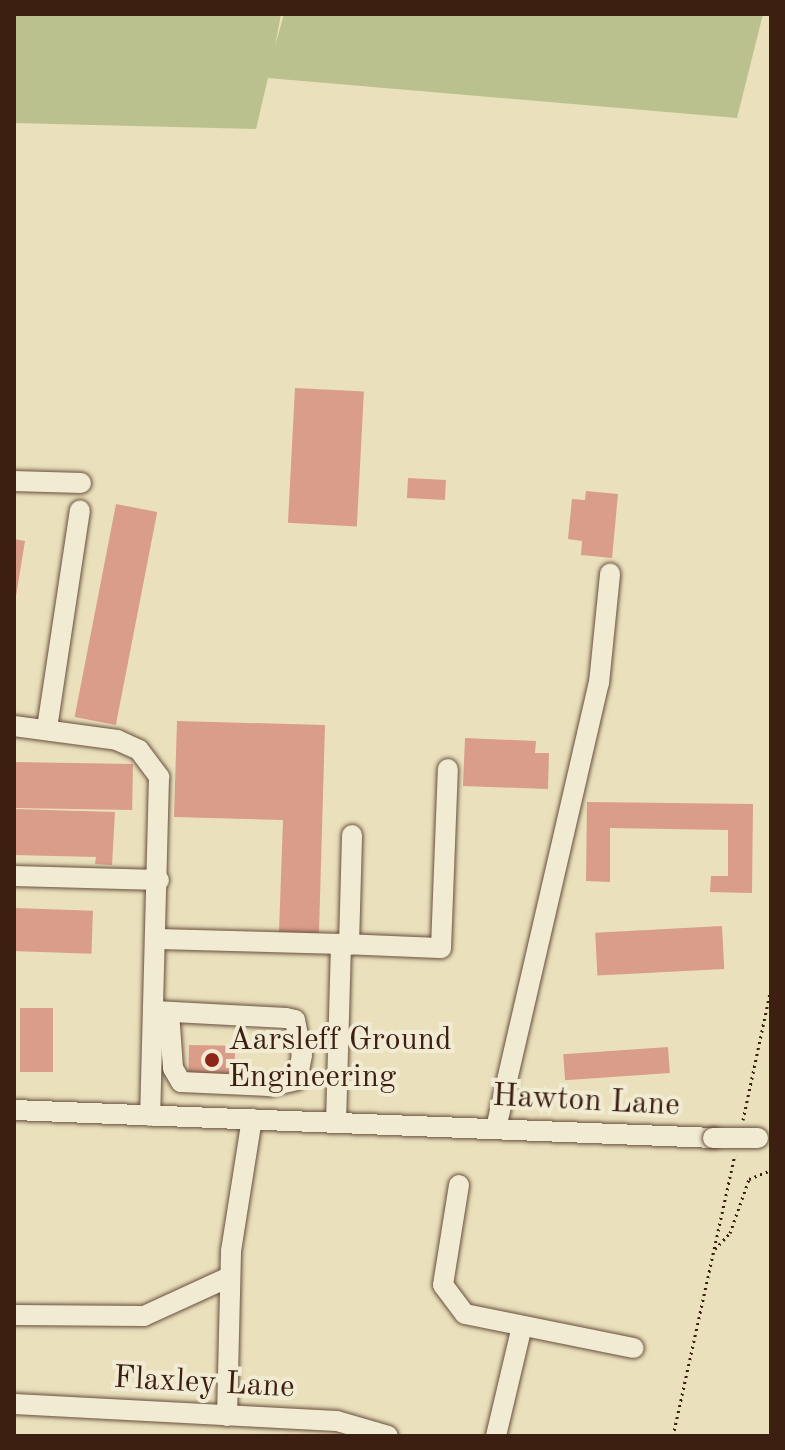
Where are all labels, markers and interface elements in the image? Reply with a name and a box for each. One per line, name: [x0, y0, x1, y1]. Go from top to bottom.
place label: Aarsleff Ground Engineering: [228, 1023, 452, 1098]
marker: Aarsleff Ground Engineering: [203, 1051, 221, 1069]
street label: Hawton Lane: [491, 1078, 681, 1126]
street label: Flaxley Lane: [112, 1360, 296, 1408]

